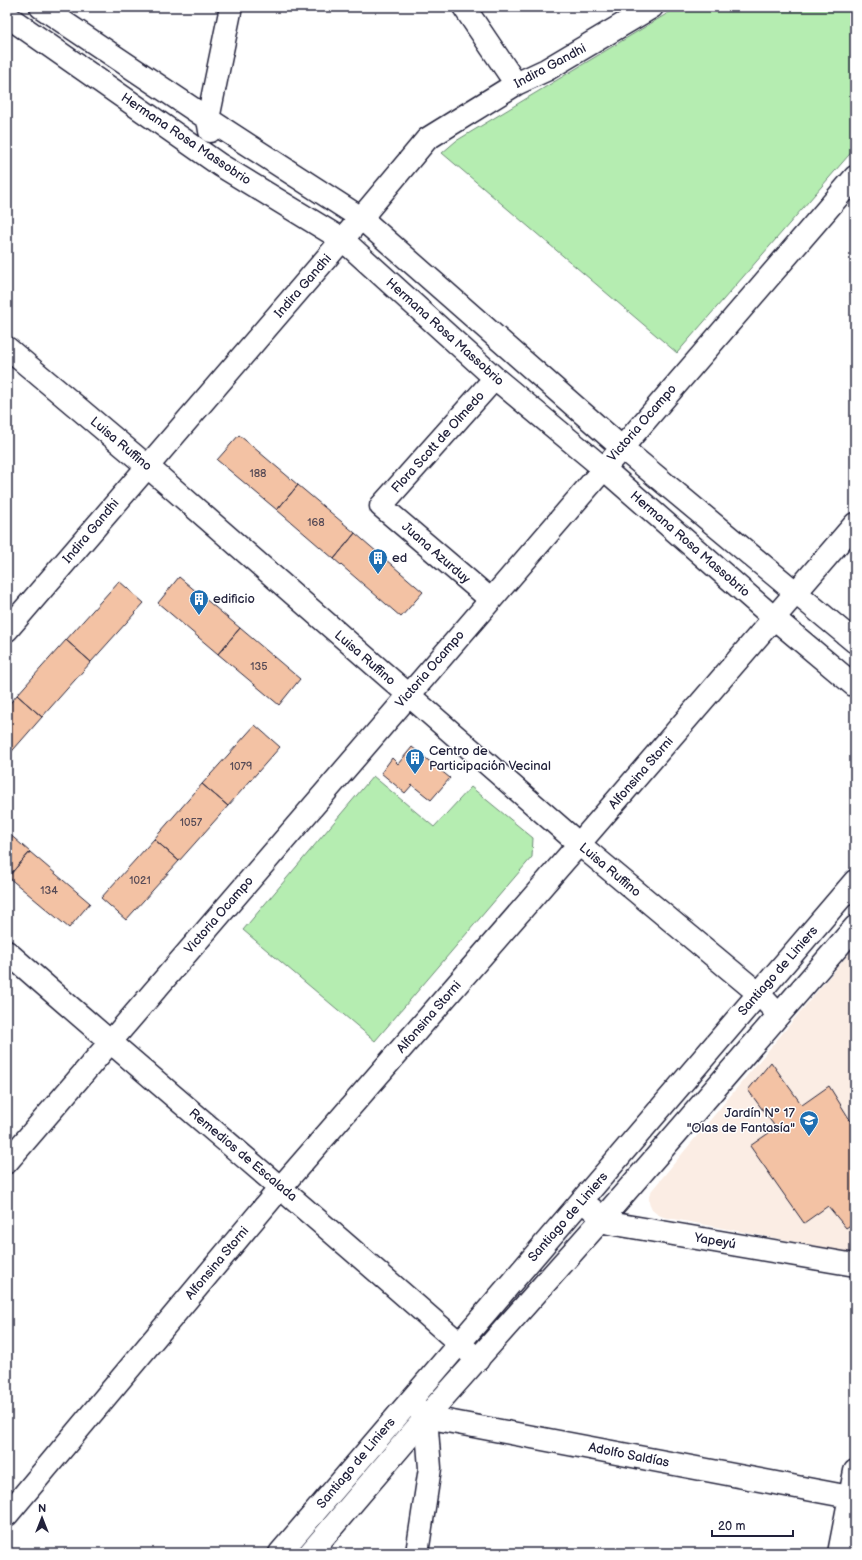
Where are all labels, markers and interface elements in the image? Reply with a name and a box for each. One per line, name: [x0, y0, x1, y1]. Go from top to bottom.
street label: Indira Gandhi: [511, 40, 589, 92]
street label: Hermana Rosa Massobrio: [118, 89, 254, 189]
street label: Indira Gandhi: [271, 251, 335, 321]
street label: Hermana Rosa Massobrio: [383, 275, 507, 389]
street label: Victoria Ocampo: [604, 381, 680, 465]
street label: Flora Scott de Olmedo: [388, 388, 488, 496]
street label: Luisa Ruffino: [87, 414, 155, 474]
house number: 188: [249, 467, 267, 480]
street label: Hermana Rosa Massobrio: [627, 488, 753, 600]
street label: Indira Gandhi: [59, 495, 123, 567]
house number: 168: [307, 516, 325, 529]
street label: Juana Azurduy: [398, 519, 474, 587]
building icon: ed: [367, 547, 389, 575]
place label: ed: [392, 550, 407, 566]
building icon: edificio: [188, 588, 210, 616]
place label: edificio: [213, 591, 255, 607]
street label: Luisa Ruffino: [331, 627, 399, 689]
street label: Victoria Ocampo: [392, 627, 468, 711]
house number: 135: [250, 660, 268, 673]
street label: Alfonsina Storni: [605, 734, 677, 812]
place label: Centro de Participación Vecinal: [429, 743, 551, 774]
building icon: Centro de Participación Vecinal: [404, 747, 426, 775]
house number: 1079: [230, 760, 252, 773]
house number: 1057: [180, 816, 203, 829]
street label: Luisa Ruffino: [576, 840, 644, 900]
street label: Victoria Ocampo: [181, 873, 257, 957]
house number: 1021: [129, 874, 151, 887]
house number: 134: [40, 884, 58, 897]
street label: Santiago de Liniers: [735, 922, 822, 1019]
street label: Alfonsina Storni: [393, 978, 465, 1056]
street label: Remedios de Escalada: [186, 1105, 300, 1205]
place label: Jardín N° 17 "Olas de Fantasía": [687, 1105, 796, 1136]
school or university icon: Jardín N° 17 "Olas de Fantasía": [798, 1109, 820, 1137]
street label: Santiago de Liniers: [525, 1168, 612, 1265]
street label: Alfonsina Storni: [182, 1223, 252, 1303]
street label: Yapeyú: [692, 1229, 737, 1253]
street label: Santiago de Liniers: [313, 1414, 399, 1512]
street label: Adolfo Saldías: [587, 1439, 671, 1471]
north arrow: [22, 1498, 62, 1538]
text: N: [38, 1502, 46, 1515]
scale bar: [712, 1512, 793, 1538]
text: 20 m: [718, 1519, 745, 1534]

